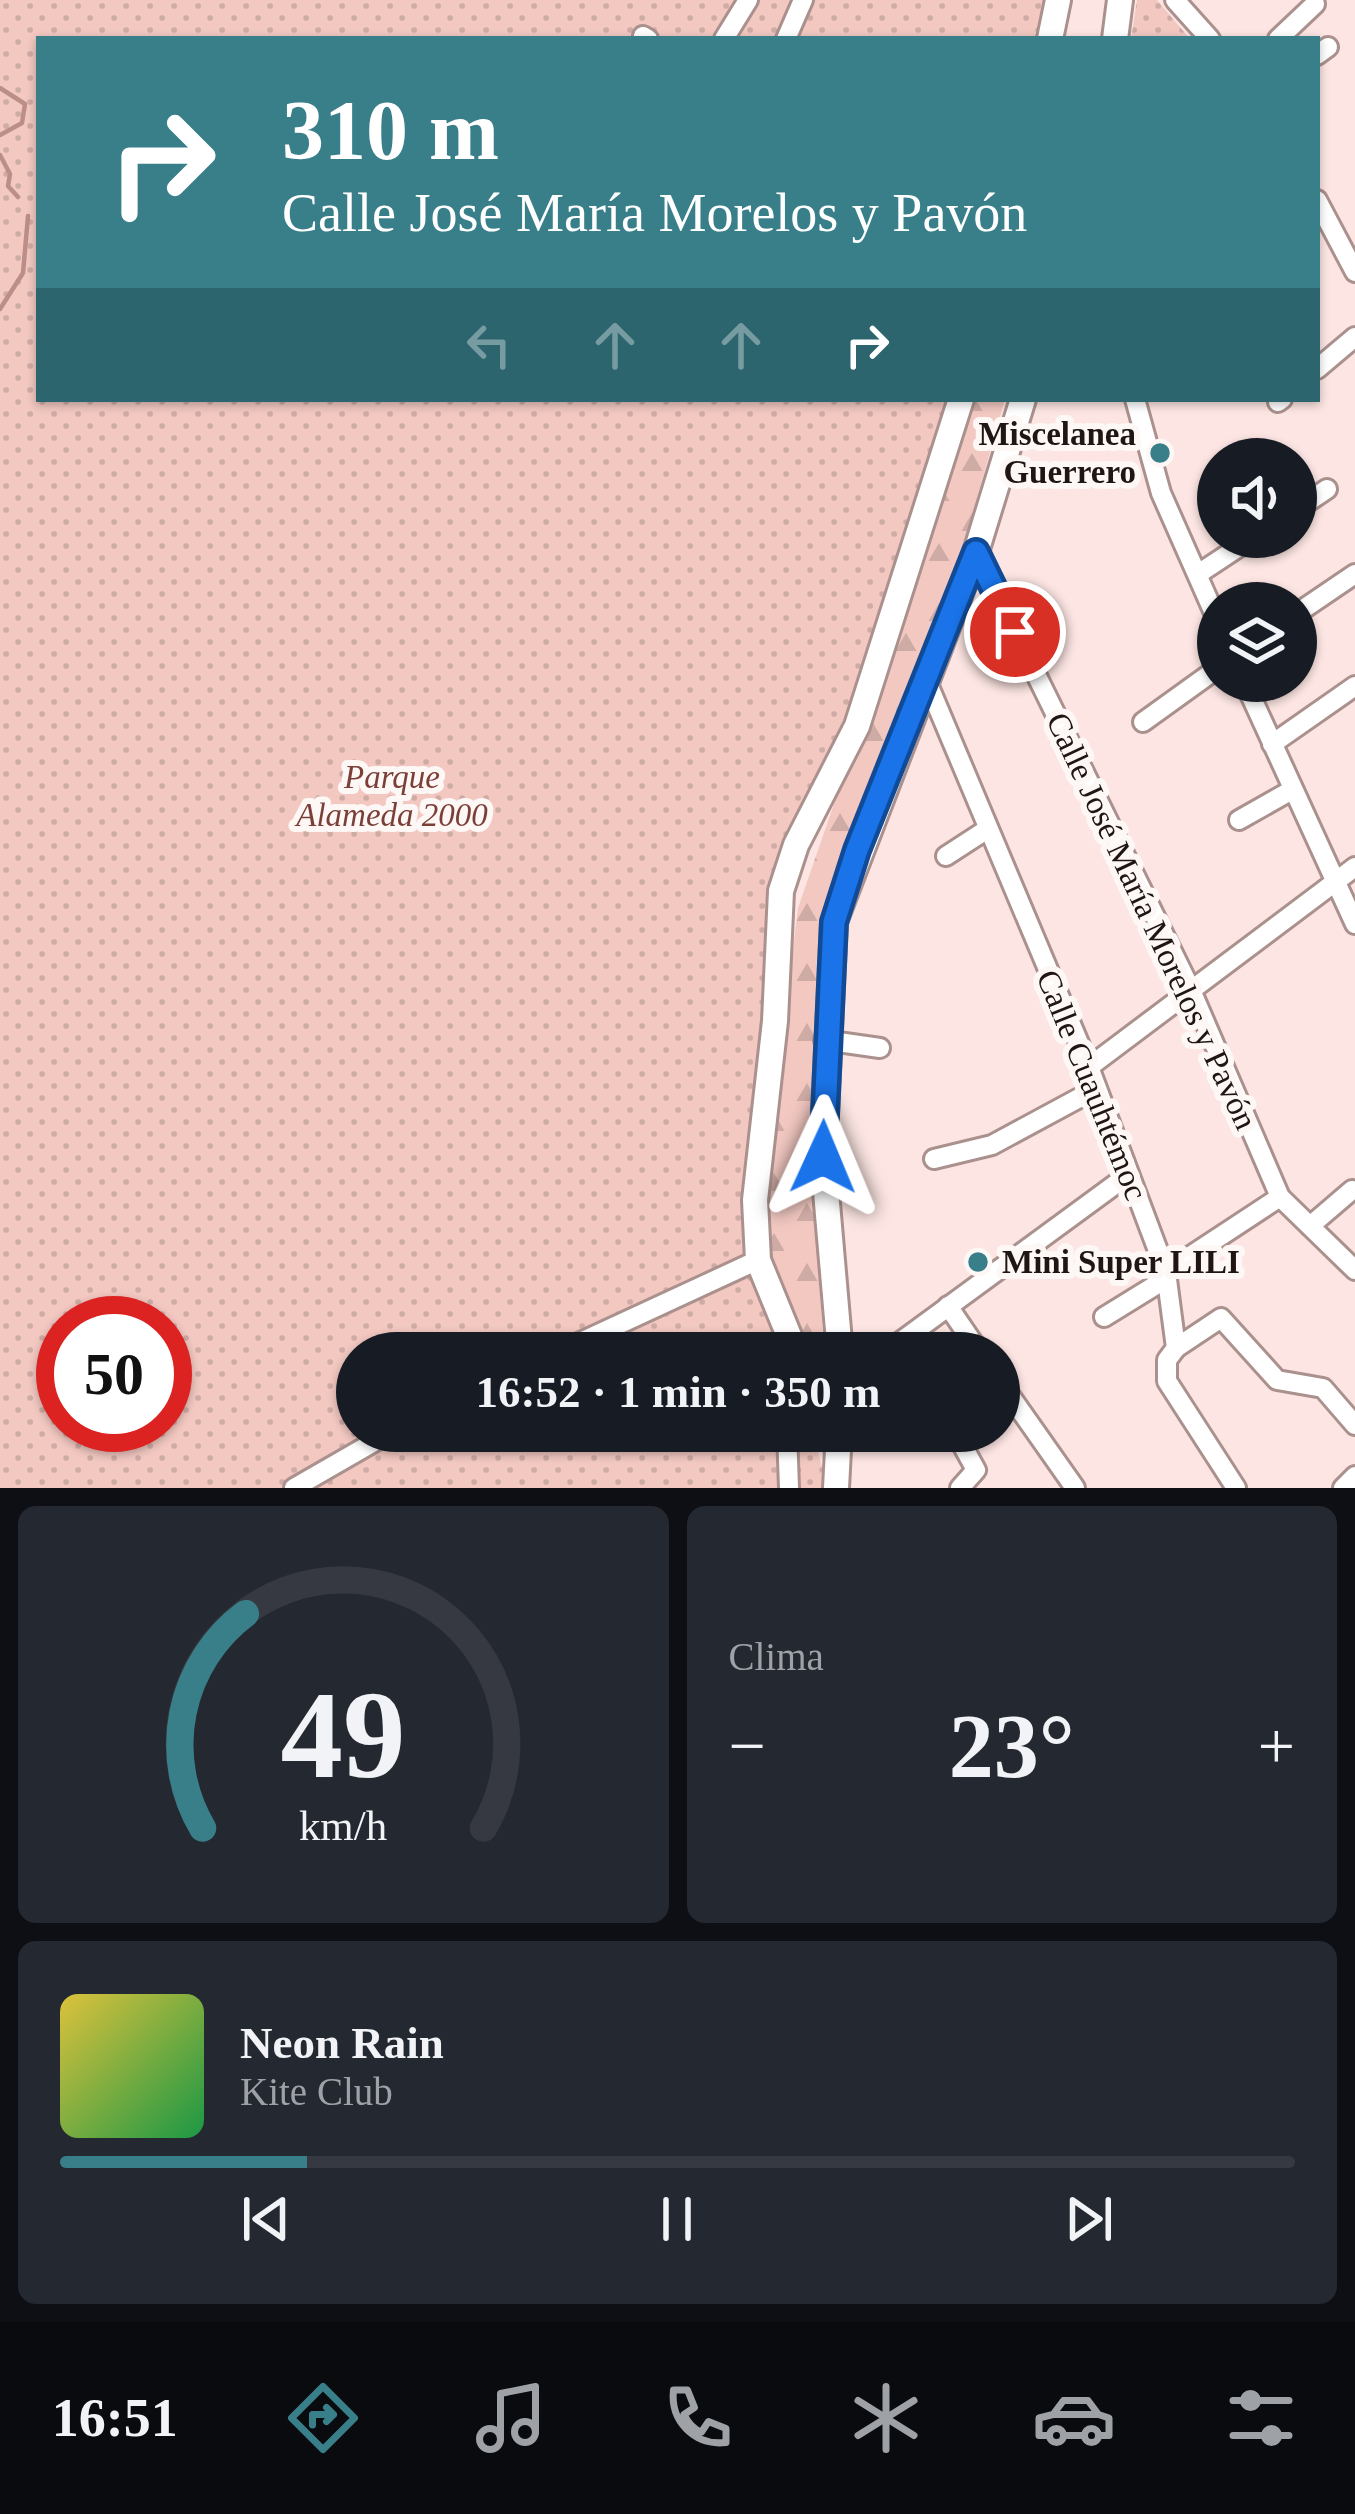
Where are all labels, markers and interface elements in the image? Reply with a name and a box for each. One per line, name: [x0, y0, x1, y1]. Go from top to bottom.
icon: right: [84, 84, 240, 240]
text: 310 m: [282, 84, 499, 177]
text: Calle José María Morelos y Pavón: [282, 183, 1027, 243]
icon: left: [456, 312, 522, 378]
icon: ahead: [582, 312, 648, 378]
icon: ahead: [708, 312, 774, 378]
icon: right: [834, 312, 900, 378]
place label: Miscelanea Guerrero: [978, 416, 1136, 490]
map controls: [1197, 438, 1317, 702]
button: sound: [1197, 438, 1317, 558]
marker: Miscelanea Guerrero: [1147, 440, 1173, 466]
pin: [964, 581, 1066, 683]
button: layers: [1197, 582, 1317, 702]
icon: arrive: [982, 599, 1048, 665]
street label: Calle José María Morelos y Pavón: [1039, 707, 1265, 1135]
park label: Parque Alameda 2000: [294, 759, 488, 833]
street label: Calle Cuauhtémoc: [1029, 965, 1155, 1205]
position arrow: [760, 1094, 886, 1220]
place label: Mini Super LILI: [1002, 1244, 1240, 1280]
marker: Mini Super LILI: [965, 1249, 991, 1275]
speed limit sign: 50: [36, 1296, 192, 1452]
text: 16:52 · 1 min · 350 m: [476, 1367, 881, 1417]
text: Clima: [729, 1635, 824, 1678]
text: 49: [281, 1666, 406, 1804]
text: 23°: [949, 1697, 1075, 1796]
text: −: [729, 1709, 766, 1782]
text: +: [1258, 1709, 1295, 1782]
text: km/h: [299, 1801, 387, 1848]
text: Neon Rain: [240, 2018, 444, 2068]
text: Kite Club: [240, 2070, 393, 2113]
icon: previous: [233, 2186, 299, 2252]
icon: pause: [644, 2186, 710, 2252]
icon: next: [1056, 2186, 1122, 2252]
icon: directions: [281, 2376, 365, 2460]
icon: music: [469, 2376, 553, 2460]
icon: phone: [656, 2376, 740, 2460]
icon: climate: [844, 2376, 928, 2460]
icon: car: [1032, 2376, 1116, 2460]
icon: filters: [1219, 2376, 1303, 2460]
text: 16:51: [52, 2388, 178, 2448]

